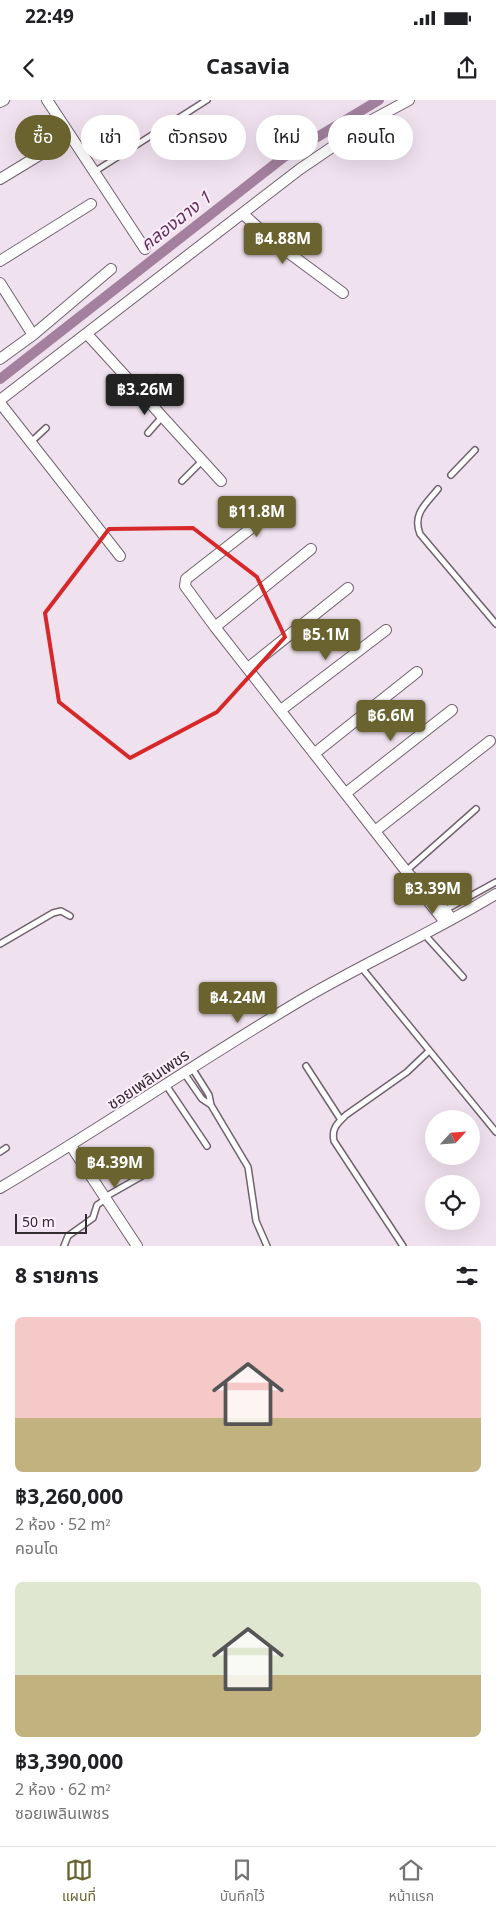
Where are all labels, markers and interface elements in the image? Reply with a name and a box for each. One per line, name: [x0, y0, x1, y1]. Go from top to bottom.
text: 22:49: [25, 3, 74, 32]
text: Casavia: [206, 51, 290, 84]
icon: back: [15, 54, 43, 82]
icon: share: [453, 54, 481, 82]
chip: ซื้อ: [15, 115, 71, 160]
chip: เช่า: [81, 115, 140, 160]
chip: ตัวกรอง: [150, 115, 246, 160]
chip: ใหม่: [256, 115, 318, 160]
chip: คอนโด: [328, 115, 413, 160]
water label: คลองฉาง 1: [135, 185, 218, 258]
pin: ฿4.88M: [242, 222, 324, 265]
text: ฿4.88M: [255, 227, 311, 251]
pin: ฿3.26M: [104, 374, 186, 416]
text: ฿3.26M: [117, 378, 173, 402]
pin: ฿11.8M: [216, 496, 298, 538]
text: ฿11.8M: [229, 500, 285, 524]
pin: ฿5.1M: [291, 618, 361, 661]
text: ฿5.1M: [302, 623, 350, 647]
pin: ฿6.6M: [356, 700, 426, 742]
text: ฿6.6M: [367, 704, 415, 728]
pin: ฿3.39M: [392, 872, 474, 915]
text: ฿3.39M: [405, 877, 461, 901]
pin: ฿4.24M: [197, 982, 279, 1024]
text: ฿4.24M: [210, 986, 266, 1010]
street label: ซอยเพลินเพชร: [103, 1043, 194, 1116]
north arrow: [425, 1110, 480, 1165]
map controls: [425, 1110, 480, 1230]
pin: ฿4.39M: [74, 1146, 156, 1189]
text: ฿4.39M: [87, 1151, 143, 1175]
button: locate: [425, 1175, 480, 1230]
scale bar: [15, 1211, 88, 1234]
text: 50 m: [22, 1212, 55, 1233]
text: 8 รายการ: [15, 1261, 99, 1292]
icon: filters: [453, 1262, 481, 1290]
icon: home: [203, 1349, 293, 1439]
text: ฿3,260,000: [15, 1482, 123, 1513]
text: 2 ห้อง · 52 m²: [15, 1513, 110, 1537]
text: คอนโด: [15, 1537, 58, 1561]
icon: home: [203, 1614, 293, 1704]
text: ฿3,390,000: [15, 1747, 123, 1778]
text: 2 ห้อง · 62 m²: [15, 1778, 110, 1802]
text: ซอยเพลินเพชร: [15, 1802, 109, 1826]
tab: แผนที่: [62, 1856, 96, 1907]
tab: บันทึกไว้: [220, 1856, 265, 1907]
tab: หน้าแรก: [389, 1856, 434, 1907]

